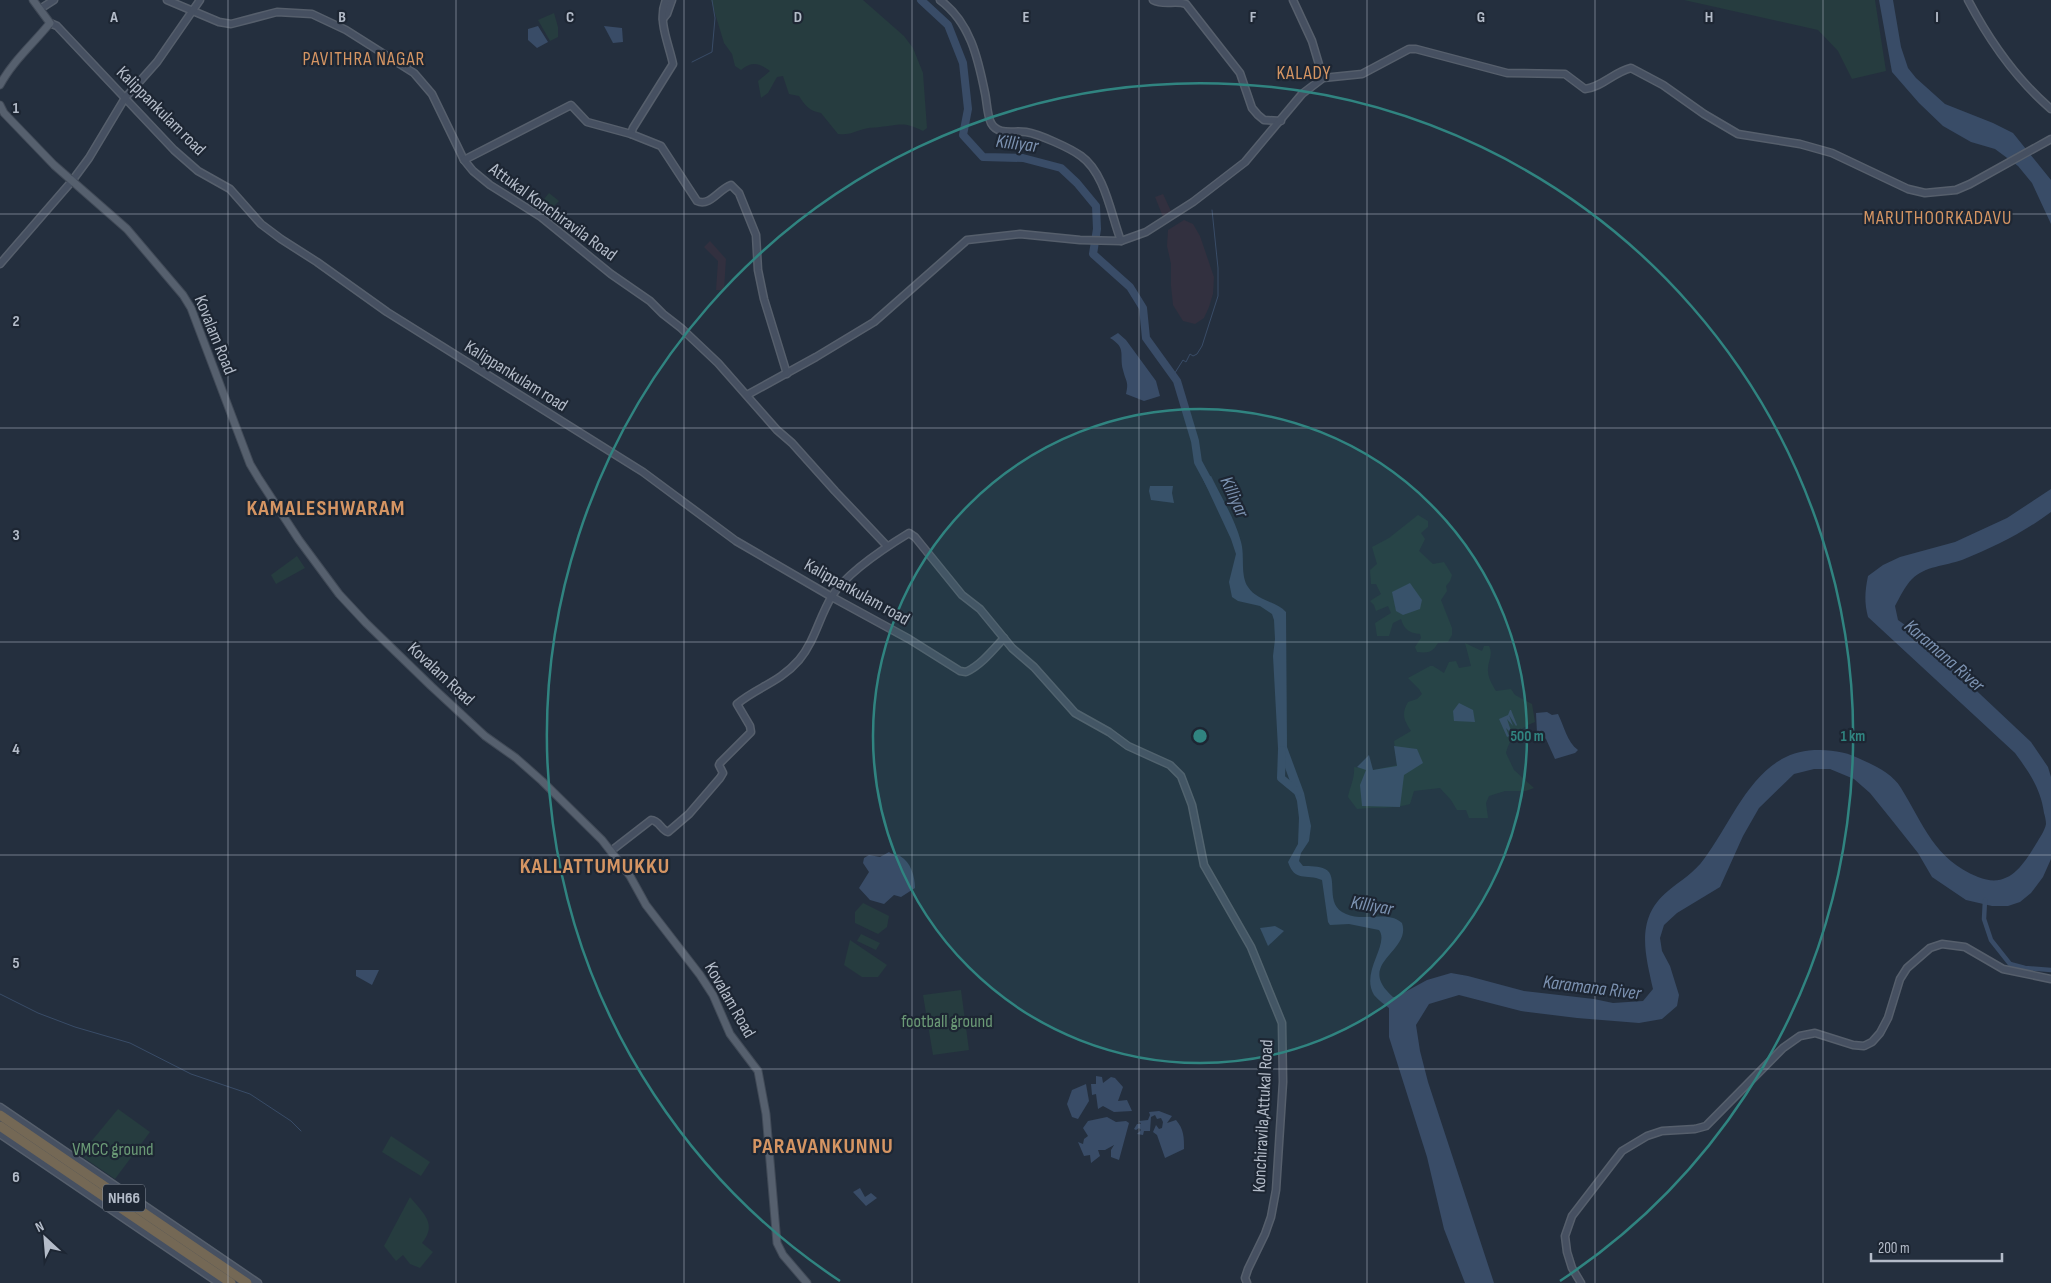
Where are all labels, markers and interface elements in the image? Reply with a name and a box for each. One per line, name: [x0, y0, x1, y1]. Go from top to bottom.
text: A: [109, 8, 118, 27]
text: B: [338, 8, 346, 27]
text: C: [566, 8, 574, 27]
text: D: [794, 8, 802, 27]
text: E: [1023, 8, 1030, 27]
text: F: [1250, 8, 1257, 27]
text: G: [1477, 8, 1485, 27]
text: H: [1705, 8, 1713, 27]
text: I: [1935, 8, 1939, 27]
district label: PAVITHRA NAGAR: [303, 48, 425, 71]
street label: Kalippankulam road: [112, 62, 210, 160]
district label: KALADY: [1276, 62, 1332, 85]
text: 1: [13, 99, 20, 118]
water label: Killiyar: [994, 130, 1040, 158]
street label: Attukal Konchiravila Road: [484, 158, 621, 265]
district label: MARUTHOORKADAVU: [1864, 207, 2012, 230]
street label: Kovalam Road: [190, 292, 240, 378]
text: 2: [12, 312, 20, 331]
street label: Kalippankulam road: [461, 336, 571, 416]
water label: Killiyar: [1215, 473, 1254, 522]
district label: KAMALESHWARAM: [247, 495, 406, 522]
text: 3: [12, 526, 20, 545]
street label: Kalippankulam road: [801, 554, 913, 630]
water label: Karamana River: [1899, 615, 1989, 697]
street label: Kovalam Road: [403, 638, 479, 710]
centre of rings: [1191, 727, 1209, 745]
text: 500 m: [1510, 727, 1544, 746]
text: 1 km: [1841, 727, 1865, 746]
text: 4: [12, 740, 20, 759]
district label: KALLATTUMUKKU: [520, 853, 670, 880]
water label: Killiyar: [1349, 891, 1396, 921]
text: 5: [12, 954, 20, 973]
street label: Kovalam Road: [700, 959, 760, 1041]
water label: Karamana River: [1542, 971, 1643, 1006]
park label: football ground: [901, 1011, 993, 1032]
street label: Konchiravila,Attukal Road: [1249, 1039, 1277, 1193]
district label: PARAVANKUNNU: [752, 1133, 894, 1160]
park label: VMCC ground: [72, 1139, 154, 1160]
text: 6: [12, 1168, 20, 1187]
road number: NH66: [103, 1184, 145, 1212]
north arrow: [20, 1213, 70, 1263]
text: N: [32, 1217, 47, 1236]
scale bar: [1871, 1230, 2002, 1262]
text: 200 m: [1878, 1239, 1910, 1258]

